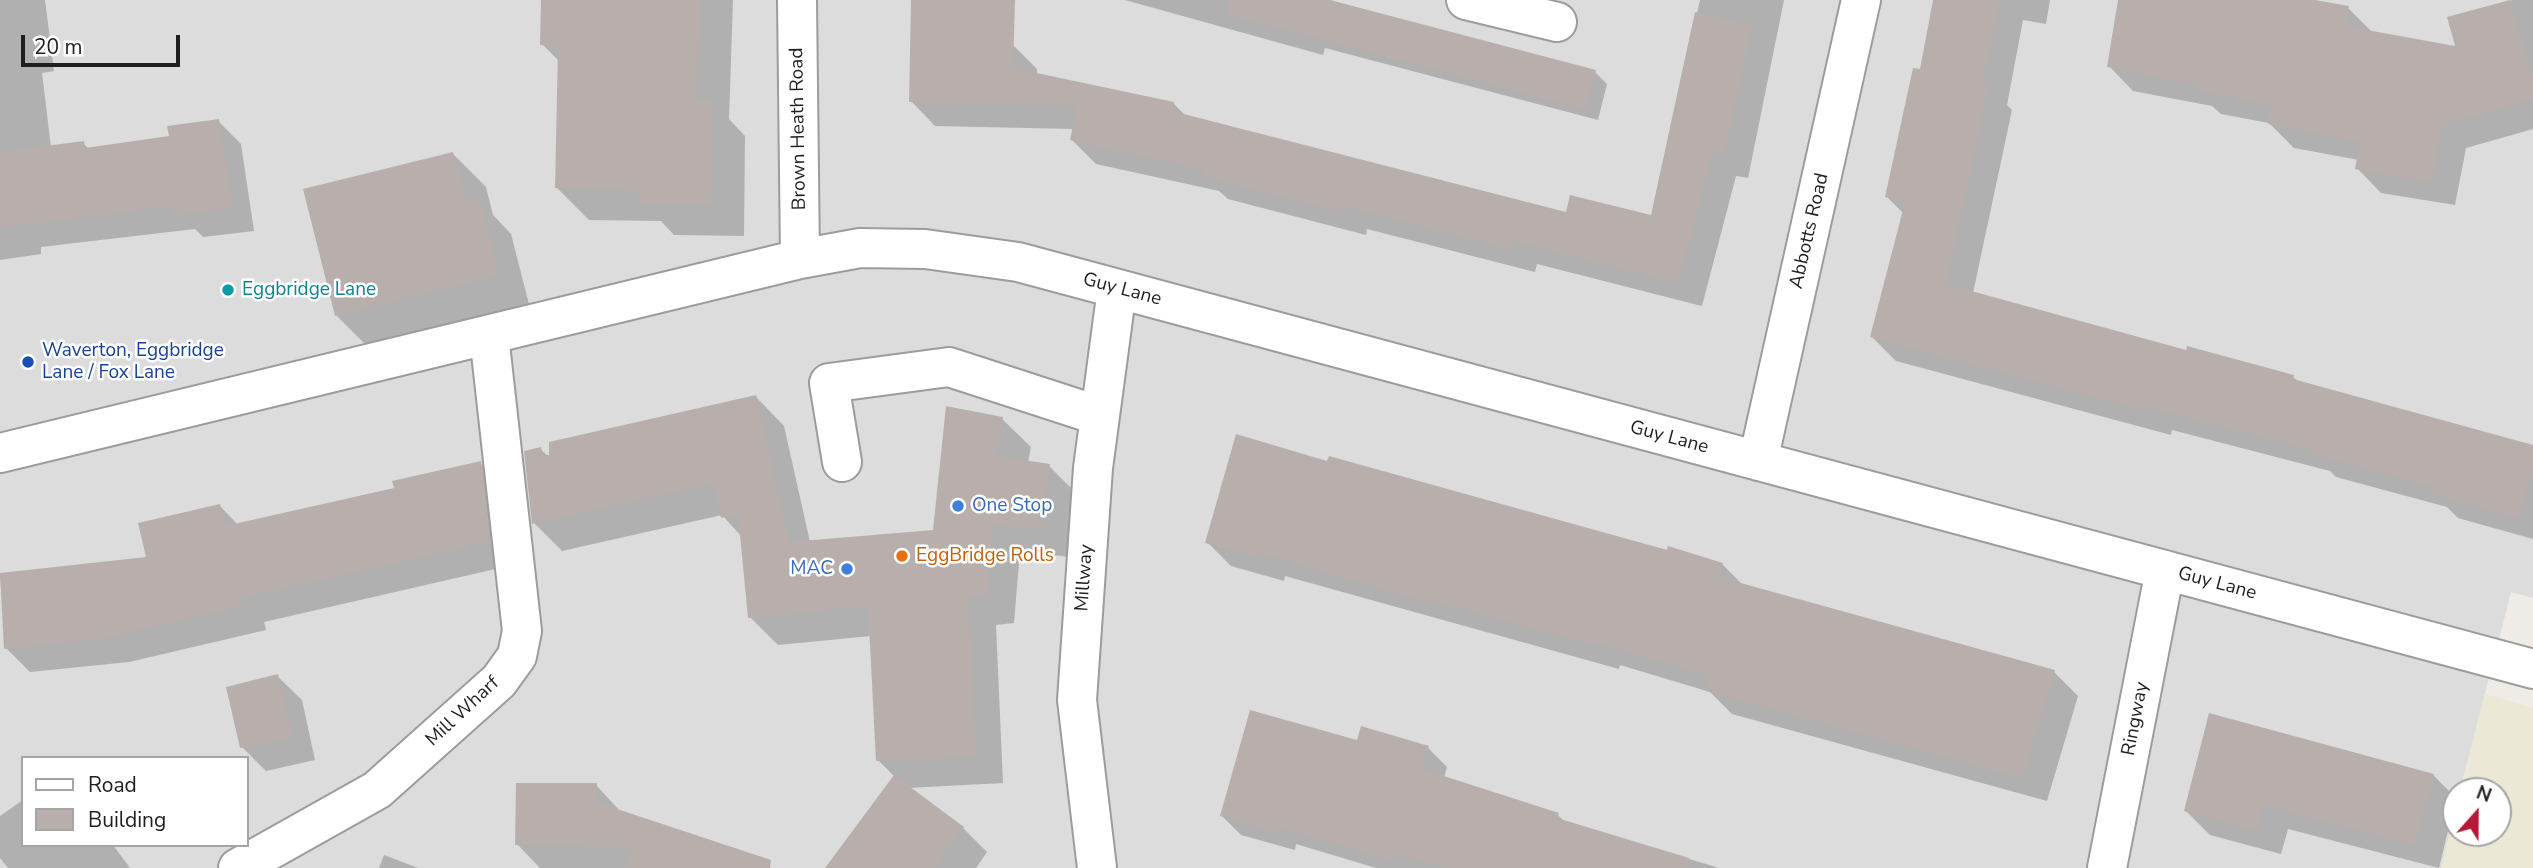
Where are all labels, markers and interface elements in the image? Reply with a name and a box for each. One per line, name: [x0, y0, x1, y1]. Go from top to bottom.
scale bar: [24, 21, 184, 65]
text: 20 m: [34, 33, 83, 61]
street label: Brown Heath Road: [786, 47, 812, 211]
street label: Abbotts Road: [1786, 171, 1834, 291]
street label: Guy Lane: [1080, 269, 1164, 311]
place label: Eggbridge Lane: [242, 279, 376, 301]
marker: Eggbridge Lane: [220, 282, 236, 298]
place label: Waverton, Eggbridge Lane / Fox Lane: [42, 340, 224, 384]
marker: Waverton, Eggbridge Lane / Fox Lane: [20, 354, 36, 370]
street label: Guy Lane: [1627, 417, 1711, 459]
place label: One Stop: [972, 495, 1052, 517]
marker: One Stop: [950, 498, 966, 514]
street label: Millway: [1071, 544, 1099, 612]
place label: EggBridge Rolls: [916, 545, 1054, 567]
marker: EggBridge Rolls: [894, 548, 910, 564]
place label: MAC: [790, 558, 833, 580]
marker: MAC: [839, 561, 855, 577]
street label: Guy Lane: [2175, 563, 2259, 605]
street label: Mill Wharf: [422, 672, 504, 752]
street label: Ringway: [2118, 680, 2154, 758]
legend: [21, 756, 248, 847]
text: Road: [88, 771, 137, 799]
north arrow: [2442, 777, 2512, 847]
text: N: [2473, 780, 2495, 809]
text: Building: [88, 806, 166, 834]

